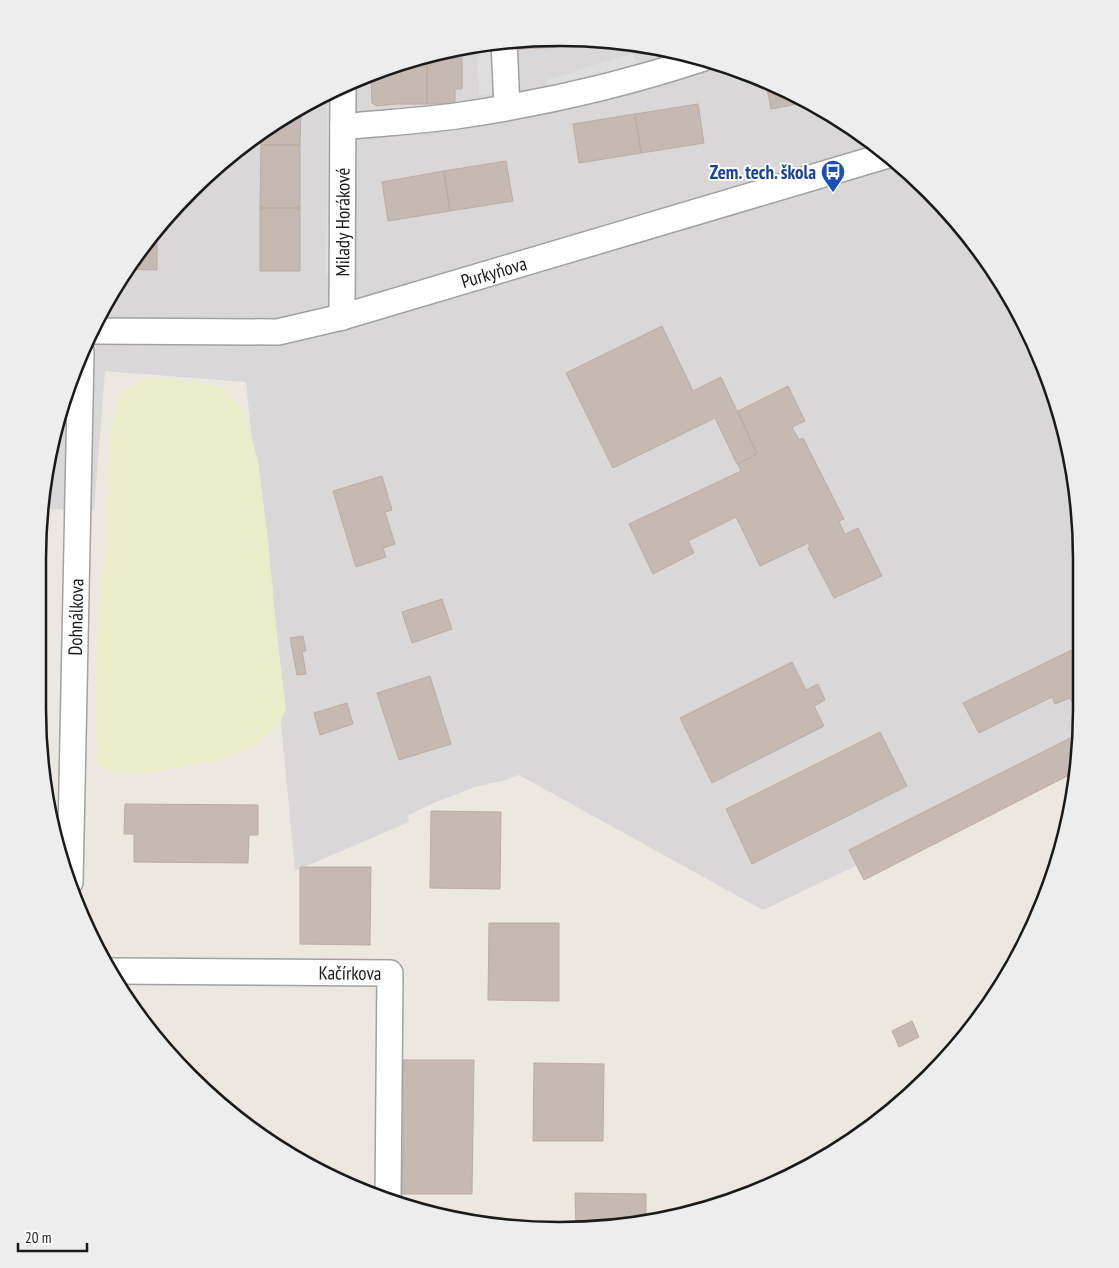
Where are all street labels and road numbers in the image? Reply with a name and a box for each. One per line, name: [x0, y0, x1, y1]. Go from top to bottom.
street label: Milady Horákové: [330, 167, 355, 276]
street label: Purkyňova: [458, 251, 529, 293]
street label: Dohnálkova: [63, 578, 88, 656]
street label: Kačírkova: [318, 960, 382, 985]

